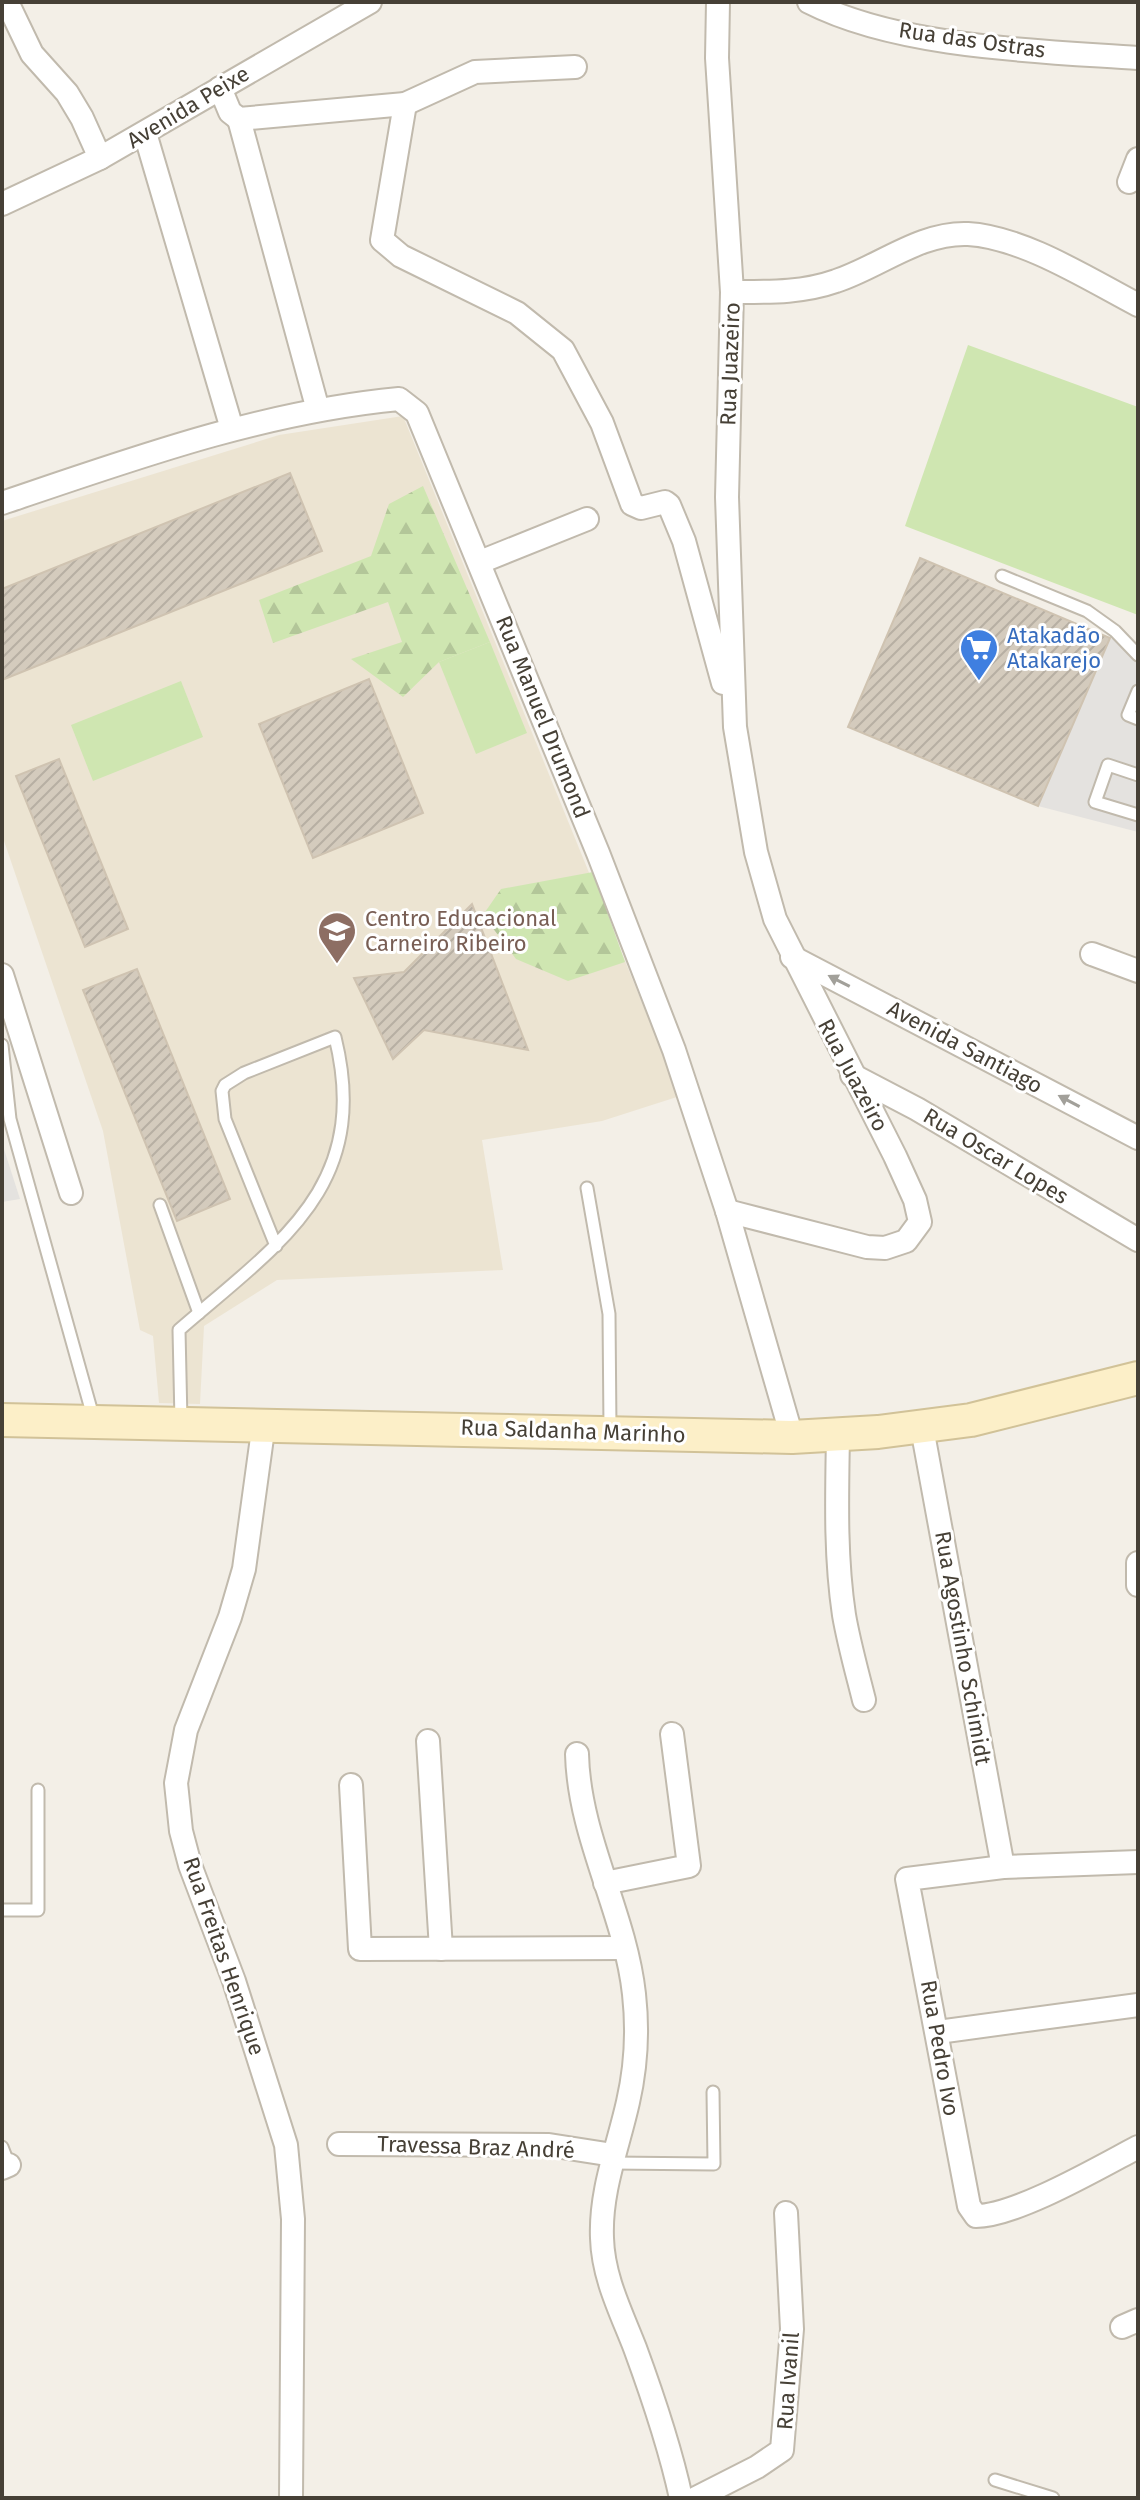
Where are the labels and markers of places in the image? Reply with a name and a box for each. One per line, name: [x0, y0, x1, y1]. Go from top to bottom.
place label: Atakadão Atakarejo: [1007, 622, 1101, 674]
supermarket icon: Atakadão Atakarejo: [958, 627, 1000, 682]
place label: Centro Educacional Carneiro Ribeiro: [365, 905, 556, 957]
school or university icon: Centro Educacional Carneiro Ribeiro: [316, 910, 358, 965]

